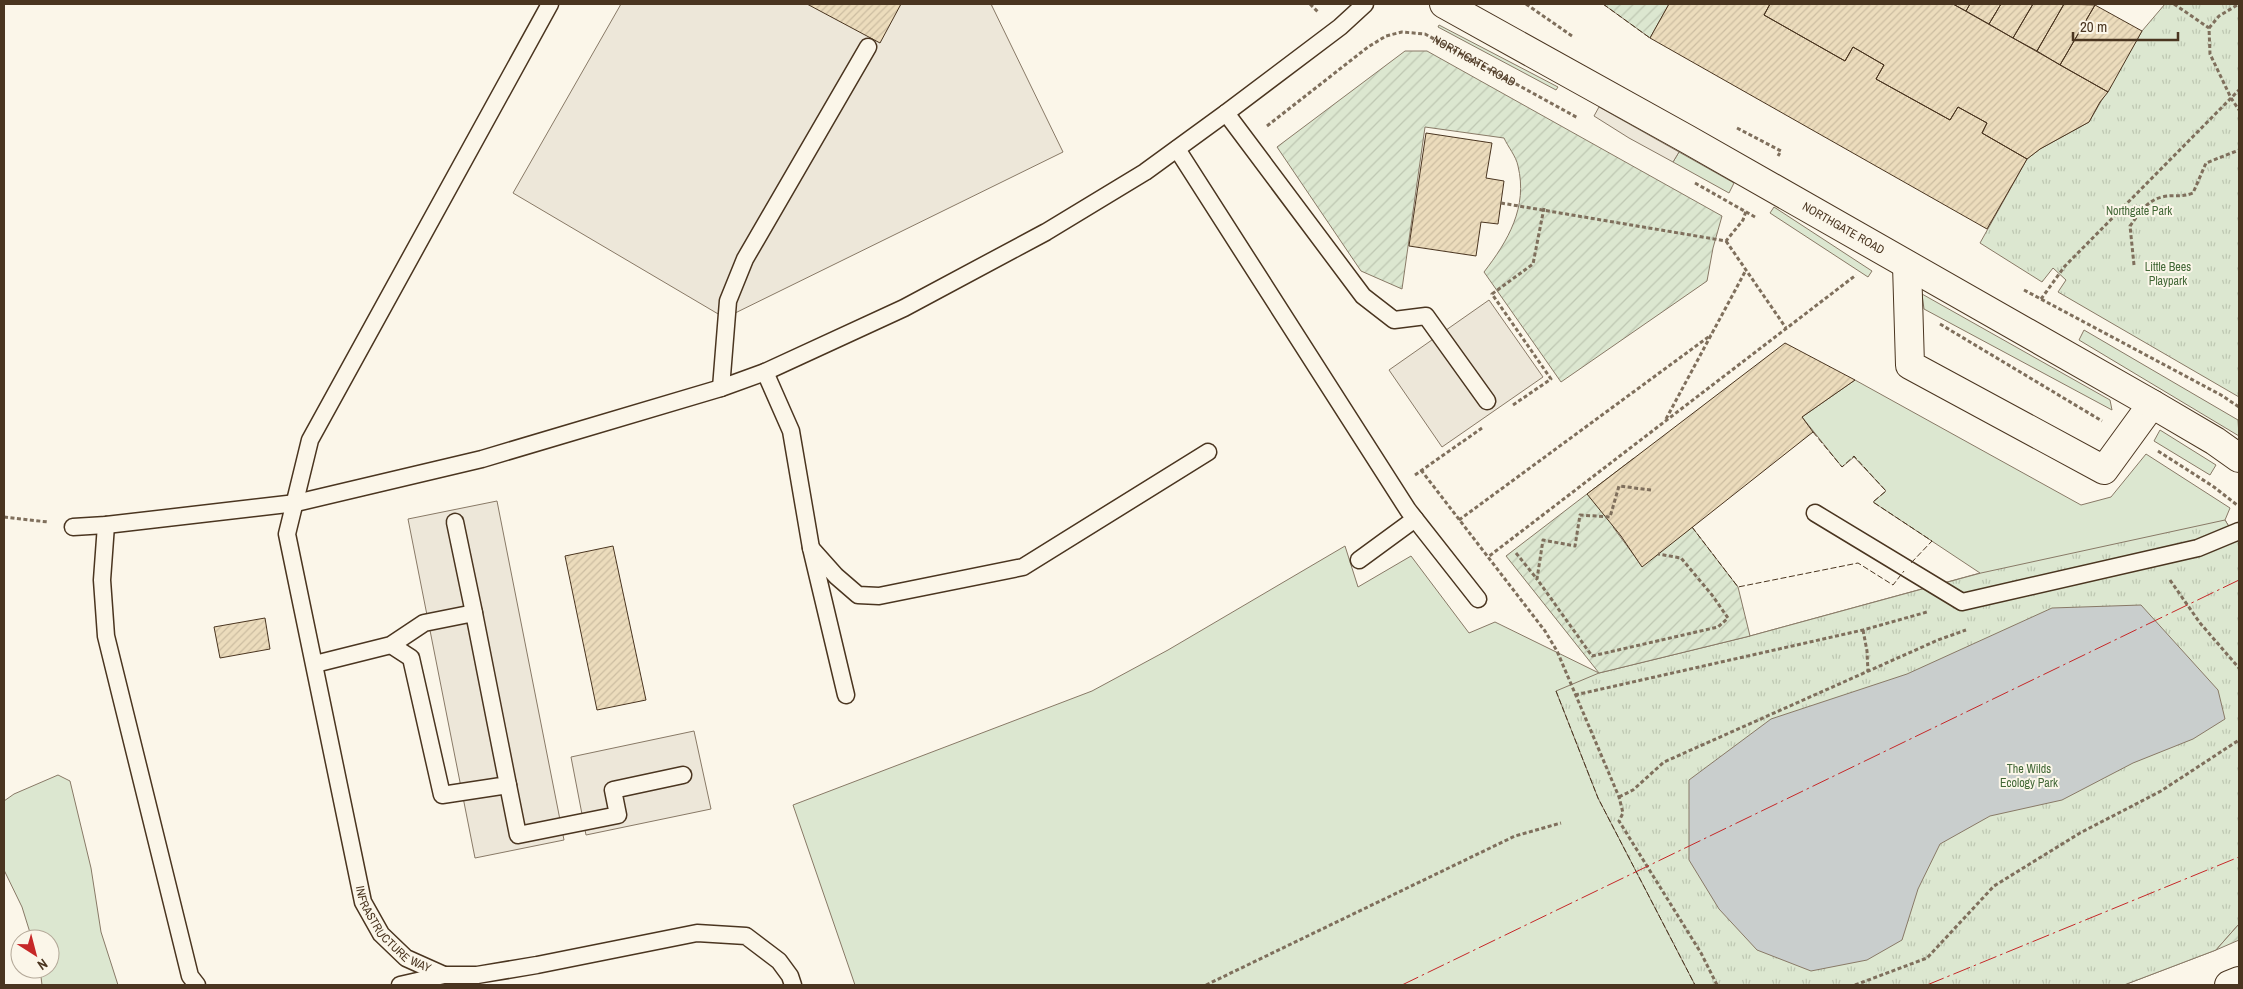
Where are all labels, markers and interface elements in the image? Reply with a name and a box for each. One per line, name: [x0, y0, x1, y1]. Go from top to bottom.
scale bar: [2073, 10, 2178, 42]
text: 20 m: [2080, 16, 2107, 37]
street label: NORTHGATE ROAD: [1430, 32, 1518, 90]
street label: NORTHGATE ROAD: [1799, 198, 1887, 258]
park label: Northgate Park: [2106, 203, 2172, 219]
park label: Little Bees Playpark: [2145, 259, 2191, 289]
park label: The Wilds Ecology Park: [2000, 761, 2058, 791]
street label: INFRASTRUCTURE WAY: [352, 884, 434, 976]
north arrow: [10, 929, 60, 979]
text: N: [34, 955, 51, 974]

